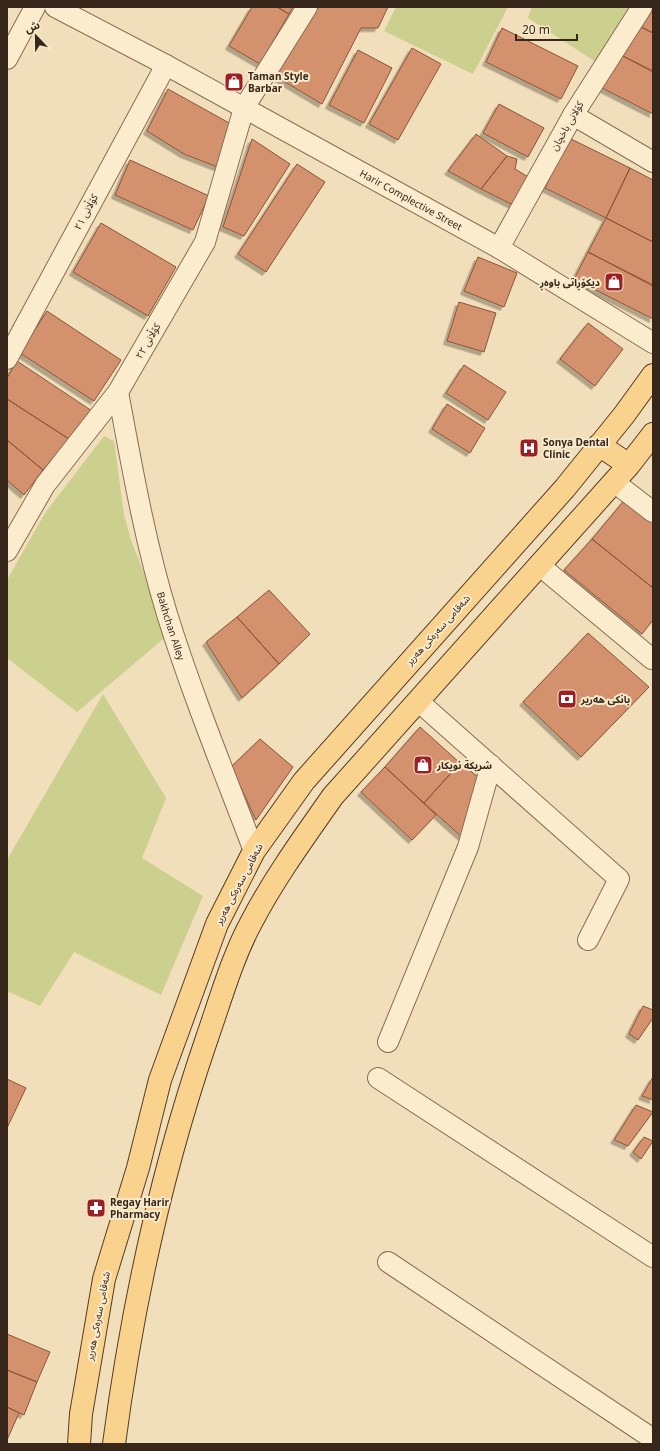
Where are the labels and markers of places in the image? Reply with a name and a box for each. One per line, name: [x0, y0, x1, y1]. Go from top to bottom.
place label: Taman Style Barbar: [248, 66, 309, 99]
shop icon: Taman Style Barbar: [223, 71, 245, 93]
shop icon: دیکۆڕاتی باوەڕ: [603, 271, 625, 293]
place label: دیکۆڕاتی باوەڕ: [539, 272, 600, 293]
place label: Sonya Dental Clinic: [543, 432, 609, 465]
hospital icon: Sonya Dental Clinic: [518, 437, 540, 459]
bank icon: بانکی هەریر: [556, 688, 578, 710]
place label: بانکی هەریر: [580, 689, 630, 710]
shop icon: شريكة نويكار: [412, 754, 434, 776]
place label: شريكة نويكار: [436, 755, 492, 776]
place label: Regay Harir Pharmacy: [110, 1192, 169, 1225]
pharmacy icon: Regay Harir Pharmacy: [85, 1197, 107, 1219]

